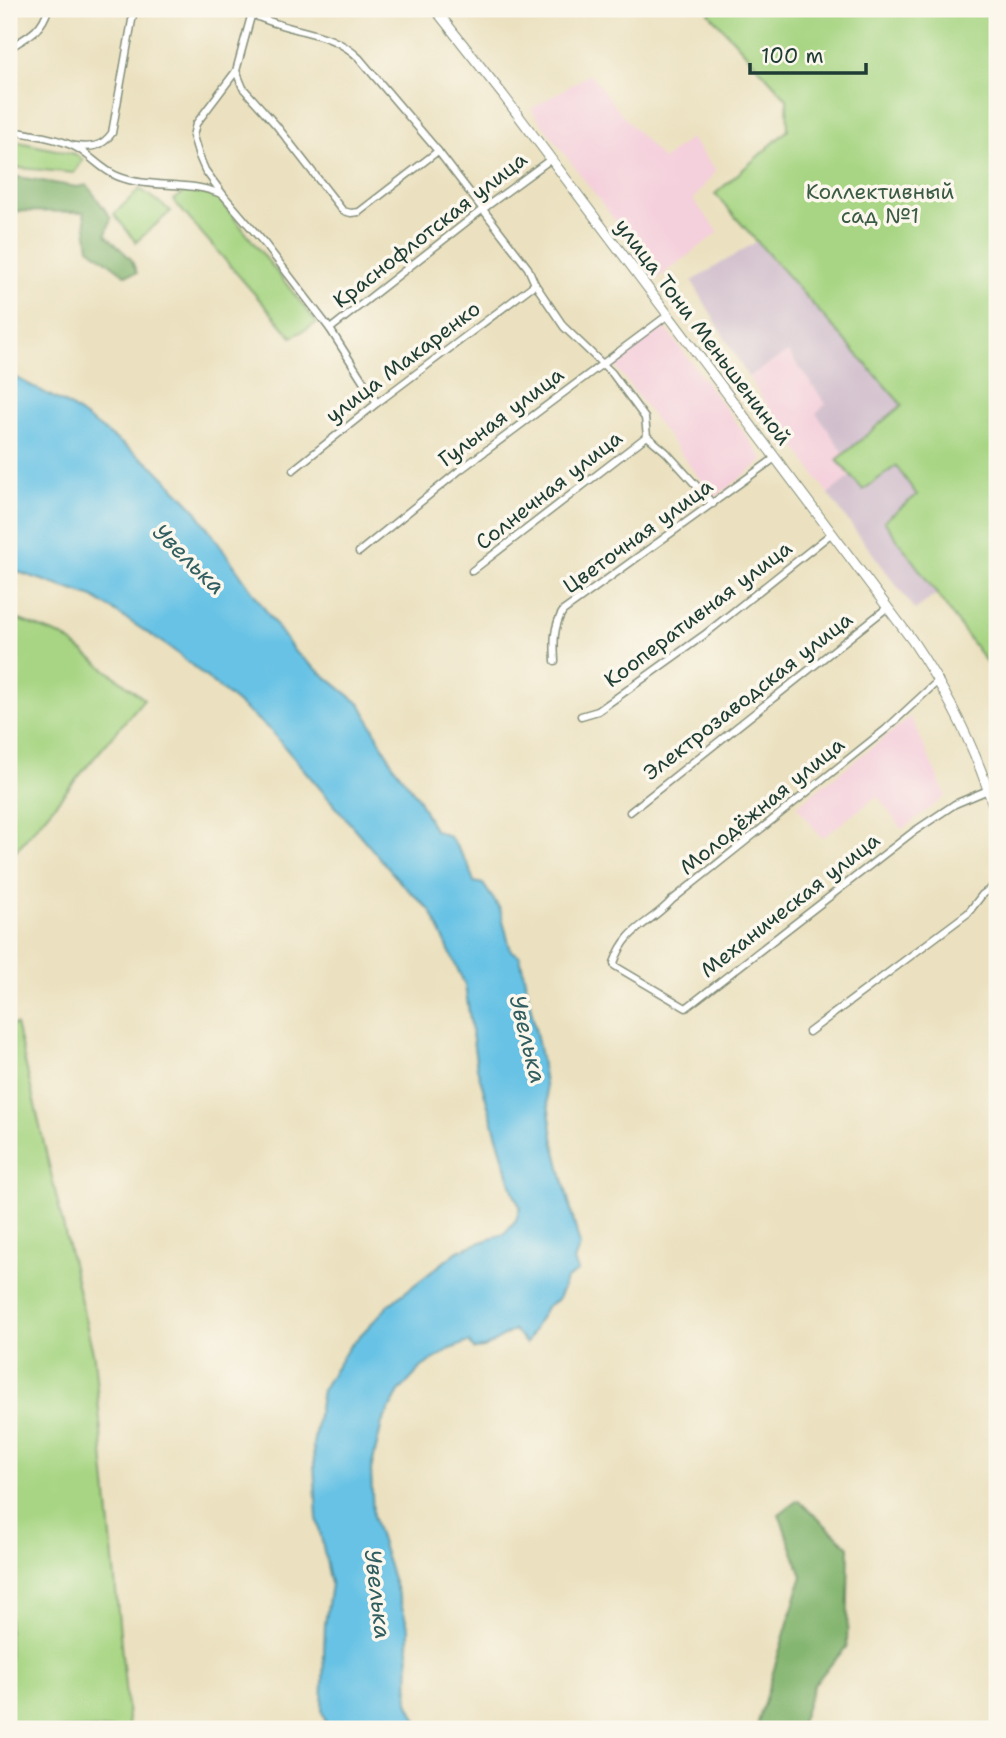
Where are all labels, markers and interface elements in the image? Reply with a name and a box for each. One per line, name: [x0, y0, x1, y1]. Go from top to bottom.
scale bar: [750, 32, 866, 76]
text: 100 m: [761, 42, 824, 70]
street label: Краснофлотская улица: [327, 145, 533, 315]
park label: Коллективный сад №1: [806, 178, 954, 230]
street label: улица Тони Меньшениной: [608, 213, 798, 451]
street label: улица Макаренко: [320, 294, 486, 430]
street label: Гульная улица: [433, 361, 569, 473]
street label: Солнечная улица: [470, 424, 628, 556]
street label: Цветочная улица: [557, 472, 719, 600]
water label: Увелька: [146, 517, 232, 601]
street label: Кооперативная улица: [598, 534, 798, 694]
street label: Электрозаводская улица: [638, 605, 858, 787]
street label: Молодёжная улица: [674, 731, 850, 881]
street label: Механическая улица: [694, 826, 886, 984]
water label: Увелька: [503, 992, 553, 1086]
water label: Увелька: [358, 1547, 398, 1641]

